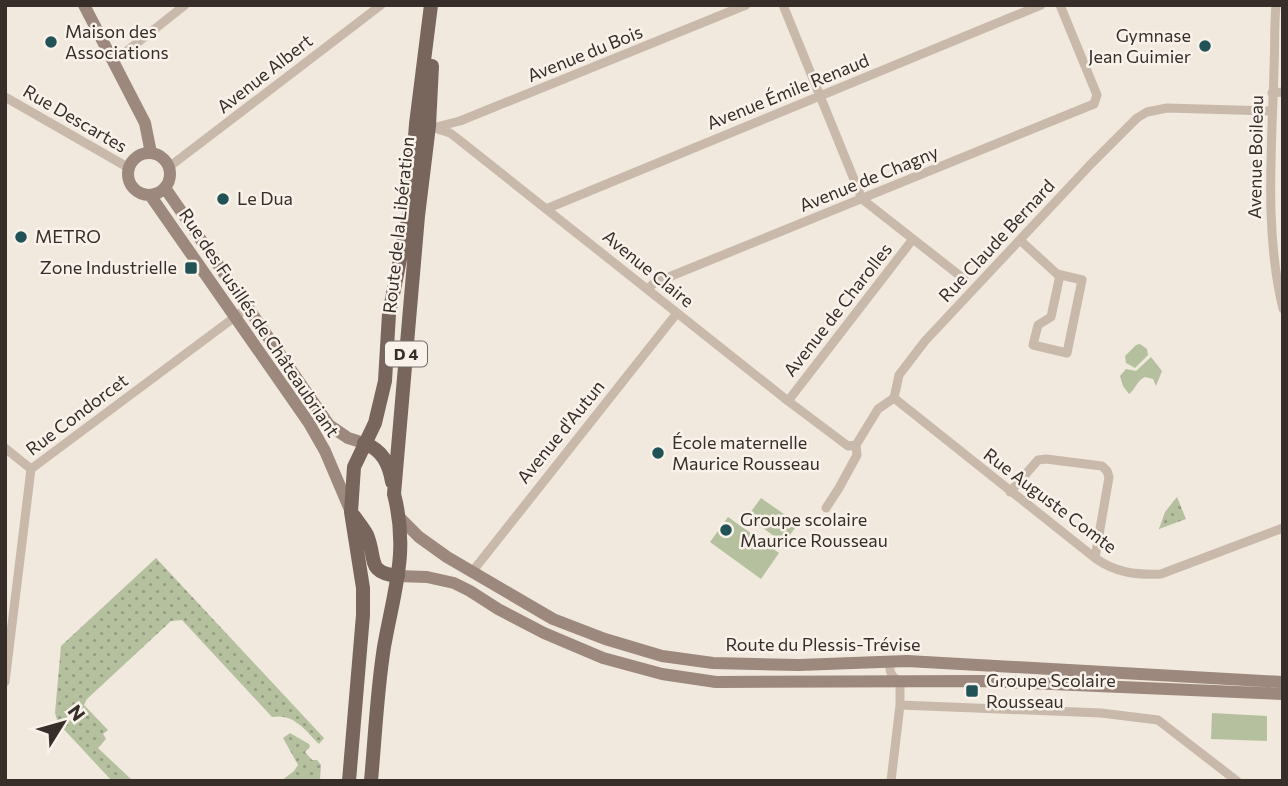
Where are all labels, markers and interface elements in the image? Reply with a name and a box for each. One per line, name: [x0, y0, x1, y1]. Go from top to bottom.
place label: Maison des Associations: [65, 20, 169, 63]
street label: Avenue du Bois: [524, 20, 646, 86]
place label: Gymnase Jean Guimier: [1088, 24, 1191, 67]
street label: Avenue Albert: [212, 29, 317, 117]
marker: Maison des Associations: [43, 34, 59, 50]
marker: Gymnase Jean Guimier: [1197, 38, 1213, 54]
street label: Avenue Émile Renaud: [703, 48, 872, 134]
street label: Rue Descartes: [20, 80, 131, 157]
street label: Avenue Boileau: [1243, 95, 1267, 219]
street label: Route de la Libération: [378, 135, 418, 314]
street label: Avenue de Chagny: [796, 140, 941, 216]
street label: Rue Claude Bernard: [934, 174, 1059, 306]
place label: Le Dua: [237, 187, 293, 209]
marker: Le Dua: [215, 191, 231, 207]
street label: Rue des Fusillés de Châteaubriant: [175, 204, 345, 441]
place label: METRO: [35, 225, 101, 247]
street label: Avenue Claire: [599, 225, 699, 312]
marker: METRO: [13, 229, 29, 245]
street label: Avenue de Charolles: [778, 238, 896, 381]
place label: Zone Industrielle: [40, 256, 177, 278]
marker: Zone Industrielle: [183, 260, 199, 276]
road number: D 4: [385, 342, 427, 366]
street label: Rue Condorcet: [21, 369, 132, 460]
street label: Avenue d'Autun: [512, 375, 609, 487]
place label: École maternelle Maurice Rousseau: [672, 431, 820, 474]
street label: Rue Auguste Comte: [980, 443, 1121, 557]
marker: École maternelle Maurice Rousseau: [650, 445, 666, 461]
place label: Groupe scolaire Maurice Rousseau: [740, 508, 888, 551]
marker: Groupe scolaire Maurice Rousseau: [718, 522, 734, 538]
street label: Route du Plessis-Trévise: [725, 633, 921, 655]
place label: Groupe Scolaire Rousseau: [986, 669, 1116, 712]
marker: Groupe Scolaire Rousseau: [964, 683, 980, 699]
north arrow: [28, 688, 98, 758]
text: N: [63, 700, 90, 725]

